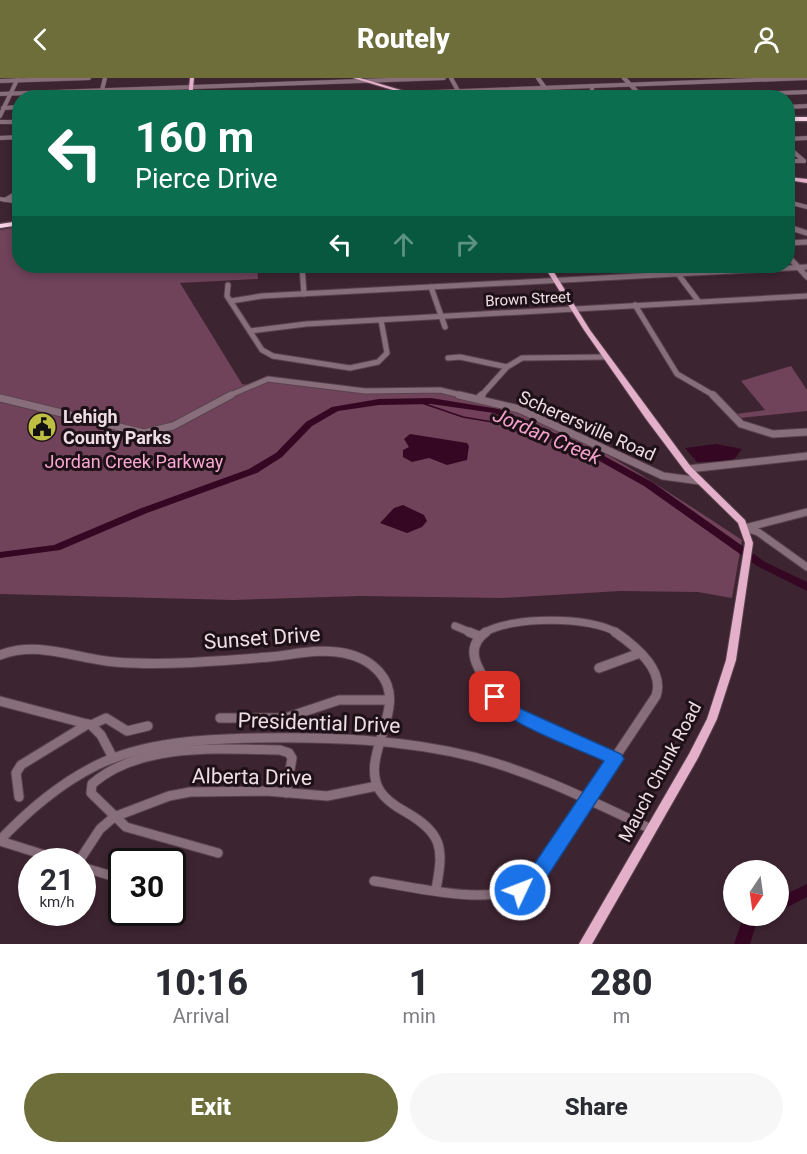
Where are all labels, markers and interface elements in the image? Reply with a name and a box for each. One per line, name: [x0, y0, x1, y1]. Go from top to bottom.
icon: back: [24, 23, 57, 56]
text: Routely: [357, 23, 450, 55]
icon: person: [750, 23, 783, 56]
text: 160 m: [135, 113, 254, 162]
icon: left: [36, 114, 114, 192]
text: Pierce Drive: [135, 163, 278, 195]
icon: left: [324, 228, 357, 261]
icon: ahead: [387, 228, 420, 261]
icon: right: [450, 228, 483, 261]
street label: Brown Street: [485, 288, 571, 310]
street label: Scherersville Road: [516, 386, 659, 465]
water label: Jordan Creek: [490, 403, 606, 470]
place label: Lehigh County Parks: [63, 406, 171, 448]
public building icon: Lehigh County Parks: [26, 411, 58, 443]
park label: Jordan Creek Parkway: [45, 451, 224, 472]
street label: Sunset Drive: [203, 622, 321, 654]
pin: [469, 671, 520, 722]
icon: arrive: [478, 680, 511, 713]
street label: Mauch Chunk Road: [614, 698, 705, 845]
street label: Presidential Drive: [237, 708, 401, 738]
street label: Alberta Drive: [192, 764, 312, 790]
speed limit sign: 30: [108, 848, 186, 926]
position arrow: [488, 858, 552, 922]
north arrow: [723, 860, 789, 926]
map controls: [723, 860, 789, 926]
text: 21: [40, 862, 74, 897]
text: km/h: [39, 893, 75, 911]
text: 10:16: [154, 962, 248, 1004]
text: 1: [409, 962, 430, 1004]
text: 280: [590, 962, 653, 1004]
text: Arrival: [173, 1004, 230, 1028]
text: min: [402, 1004, 436, 1028]
text: m: [613, 1004, 630, 1028]
button: Exit: [24, 1073, 398, 1142]
button: Share: [410, 1073, 783, 1142]

